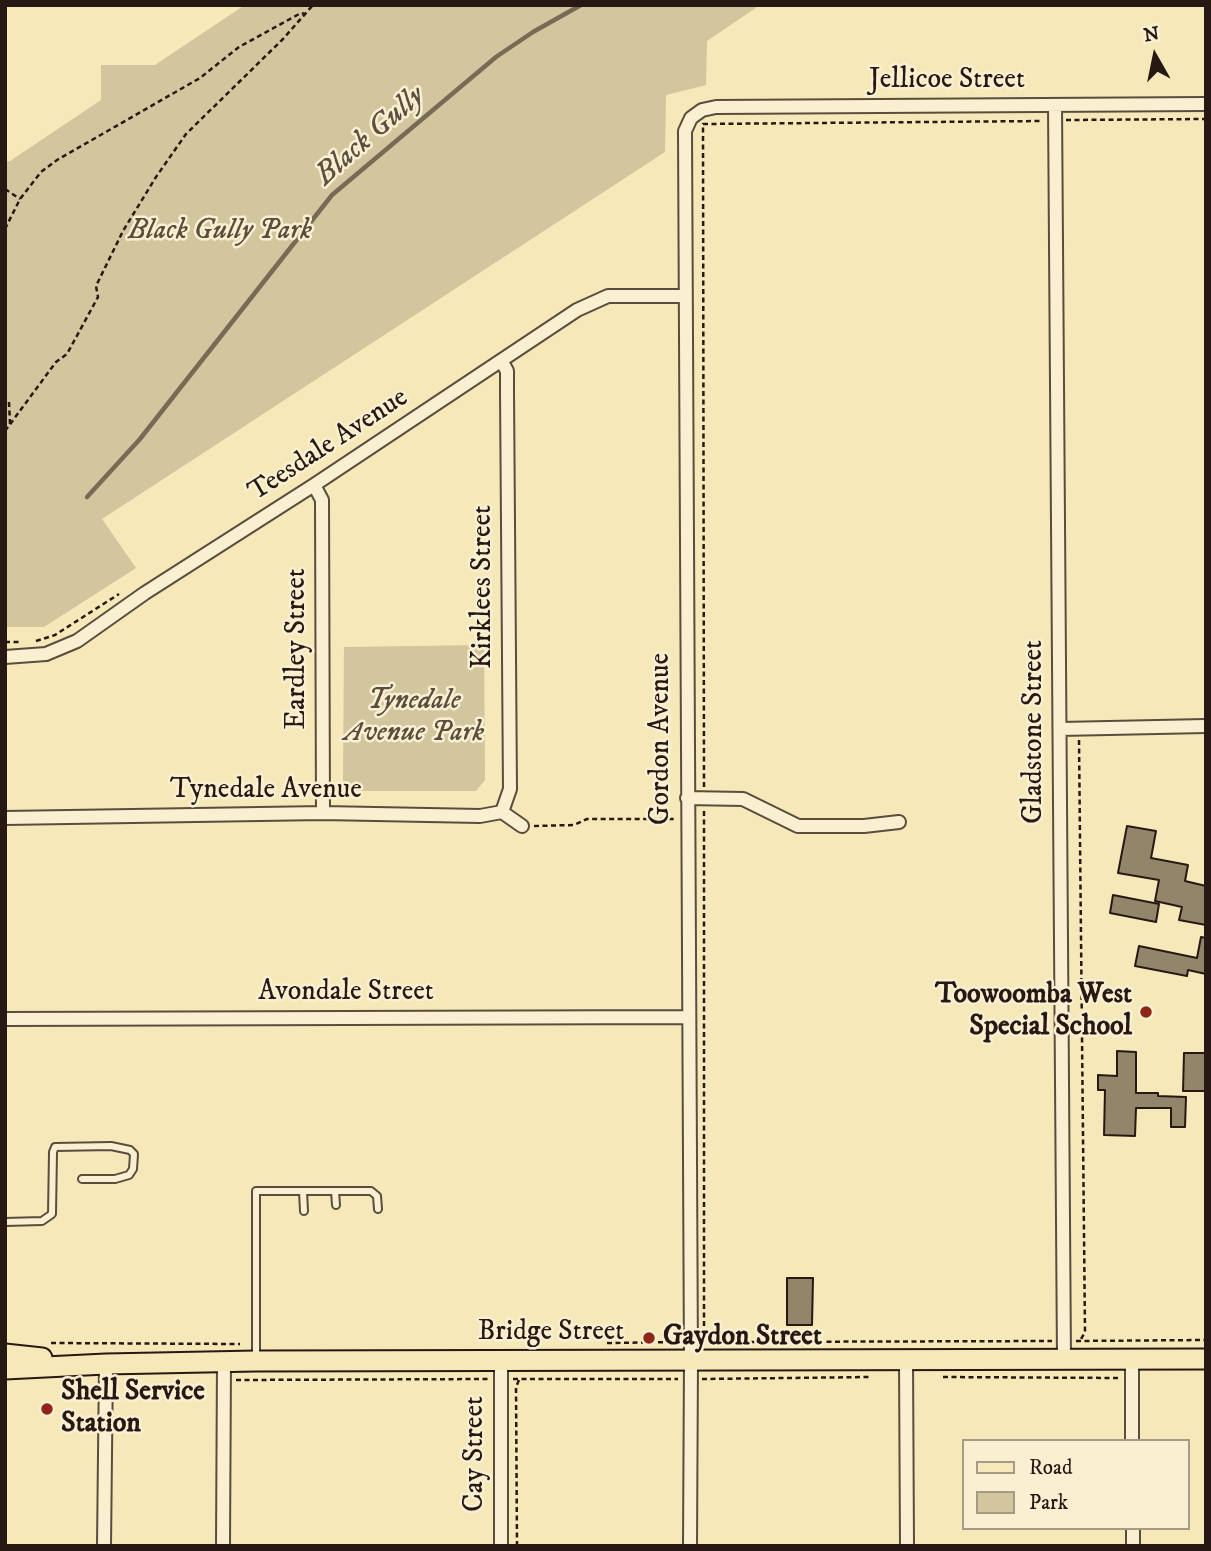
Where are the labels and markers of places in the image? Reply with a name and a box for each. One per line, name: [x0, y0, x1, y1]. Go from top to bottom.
place label: Toowoomba West Special School: [935, 979, 1132, 1045]
marker: Toowoomba West Special School: [1138, 1004, 1154, 1020]
place label: Gaydon Street: [663, 1321, 822, 1355]
marker: Gaydon Street: [641, 1330, 657, 1346]
place label: Shell Service Station: [61, 1376, 205, 1442]
marker: Shell Service Station: [39, 1401, 55, 1417]

